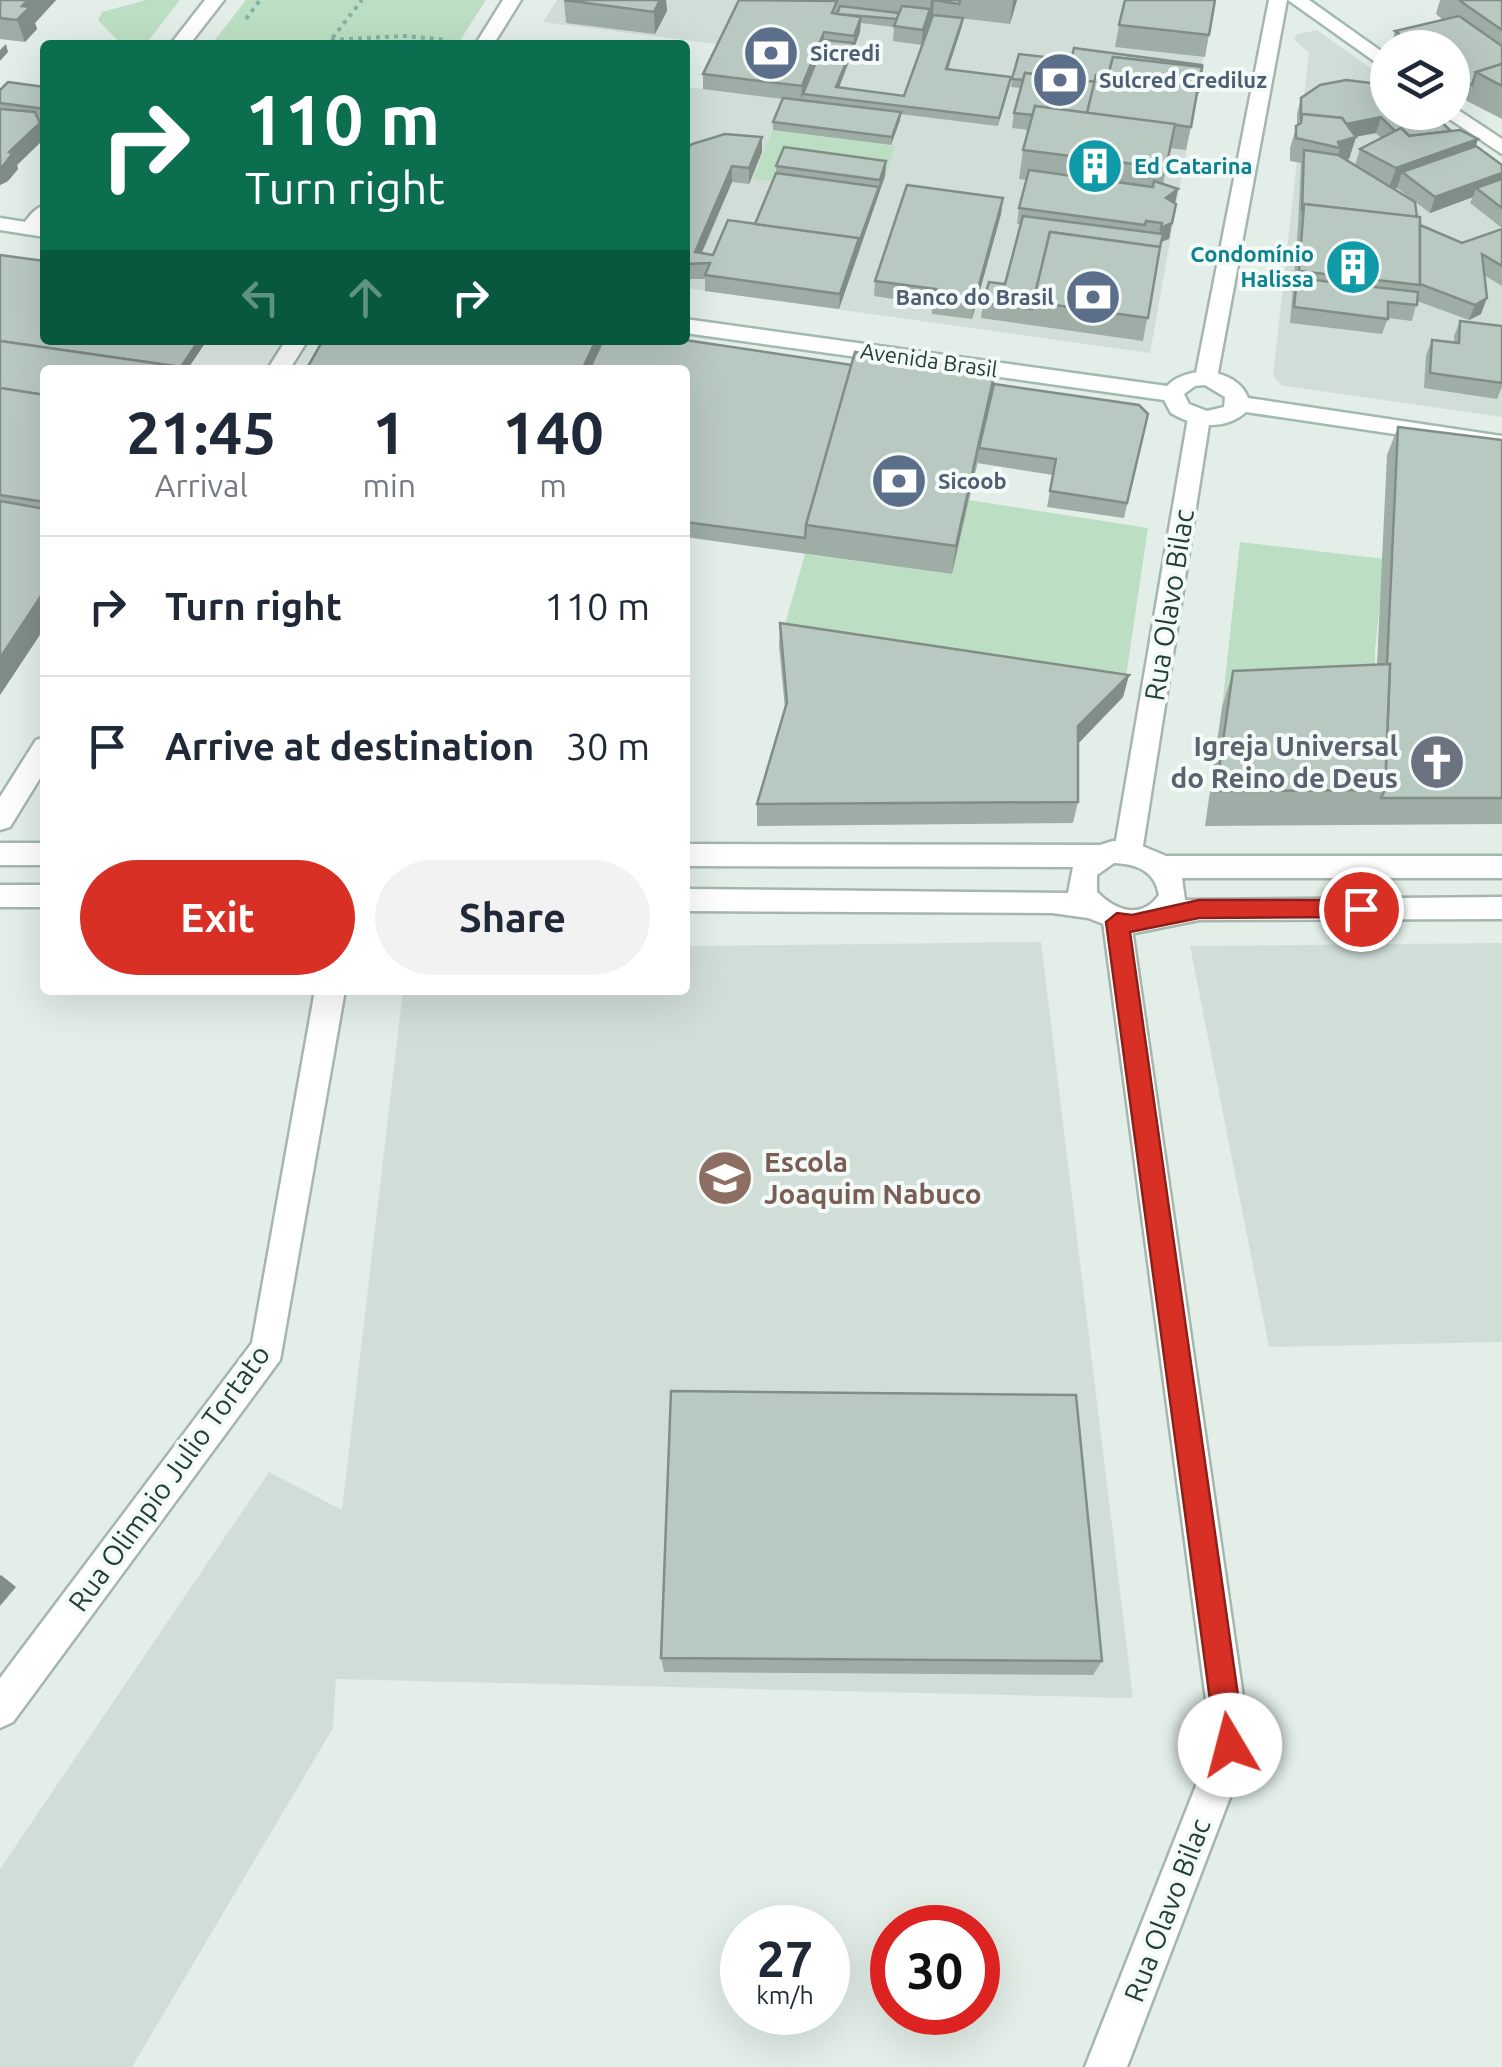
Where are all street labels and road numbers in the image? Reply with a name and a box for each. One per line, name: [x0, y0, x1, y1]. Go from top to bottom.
street label: Avenida Brasil: [859, 338, 999, 382]
street label: Rua Olavo Bilac: [1138, 507, 1199, 703]
street label: Rua Olimpio Julio Tortato: [62, 1339, 275, 1617]
street label: Rua Olavo Bilac: [1117, 1814, 1216, 2006]

